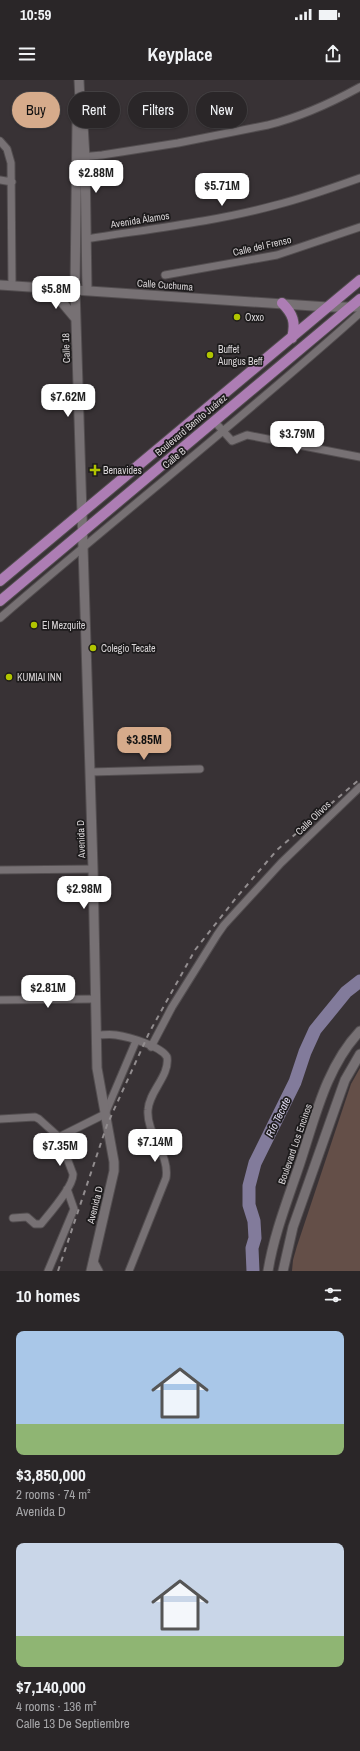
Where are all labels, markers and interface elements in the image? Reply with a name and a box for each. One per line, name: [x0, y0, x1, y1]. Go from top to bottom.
text: 10:59: [20, 4, 51, 25]
text: Keyplace: [148, 42, 212, 67]
icon: menu: [16, 43, 38, 65]
icon: share: [322, 43, 344, 65]
chip: Buy: [12, 92, 60, 128]
chip: Rent: [68, 92, 120, 128]
chip: Filters: [128, 92, 188, 128]
chip: New: [196, 92, 247, 128]
pin: $2.88M: [63, 160, 129, 194]
text: $2.88M: [78, 164, 114, 181]
pin: $5.71M: [189, 173, 255, 207]
text: $5.71M: [204, 177, 240, 194]
street label: Avenida Álamos: [109, 209, 170, 231]
street label: Calle del Frenso: [231, 233, 293, 259]
pin: $5.8M: [28, 276, 84, 310]
street label: Calle Cuchuma: [137, 277, 194, 293]
text: $5.8M: [41, 280, 71, 297]
place label: Oxxo: [245, 311, 265, 324]
marker: Oxxo: [232, 312, 242, 322]
street label: Calle 18: [59, 332, 73, 363]
place label: Buffet Aungus Beff: [217, 343, 263, 368]
marker: Buffet Aungus Beff: [205, 350, 215, 360]
pin: $7.62M: [35, 384, 101, 418]
text: $7.62M: [50, 388, 86, 405]
street label: Boulevard Benito Juárez: [152, 391, 230, 459]
pin: $3.79M: [264, 421, 330, 455]
text: $3.79M: [279, 425, 315, 442]
street label: Calle B: [160, 444, 189, 471]
place label: Benavides: [103, 464, 142, 477]
marker: Benavides: [90, 465, 100, 475]
place label: El Mezquite: [42, 619, 86, 632]
marker: El Mezquite: [29, 620, 39, 630]
place label: Colegio Tecate: [101, 642, 156, 655]
marker: Colegio Tecate: [88, 643, 98, 653]
place label: KUMIAI INN: [17, 671, 62, 684]
marker: KUMIAI INN: [4, 672, 14, 682]
pin: $3.85M: [111, 727, 177, 761]
text: $3.85M: [126, 731, 162, 748]
street label: Calle Olivos: [293, 798, 333, 838]
street label: Avenida D: [74, 820, 88, 859]
pin: $2.98M: [51, 876, 117, 910]
text: $2.98M: [66, 880, 102, 897]
pin: $2.81M: [15, 975, 81, 1009]
text: $2.81M: [30, 979, 66, 996]
water label: Río Tecate: [262, 1095, 294, 1139]
street label: Boulevard Los Encinos: [275, 1102, 315, 1186]
pin: $7.14M: [122, 1129, 188, 1163]
pin: $7.35M: [27, 1133, 93, 1167]
text: $7.14M: [137, 1133, 173, 1150]
text: $7.35M: [42, 1137, 78, 1154]
street label: Avenida D: [84, 1185, 106, 1226]
text: 10 homes: [16, 1284, 80, 1307]
icon: filters: [322, 1284, 344, 1306]
icon: home: [144, 1357, 216, 1429]
text: $3,850,000: [16, 1463, 86, 1486]
text: 2 rooms · 74 m²: [16, 1486, 91, 1503]
text: Avenida D: [16, 1503, 66, 1520]
icon: home: [144, 1569, 216, 1641]
text: $7,140,000: [16, 1675, 86, 1698]
text: 4 rooms · 136 m²: [16, 1698, 97, 1715]
text: Calle 13 De Septiembre: [16, 1715, 130, 1732]

